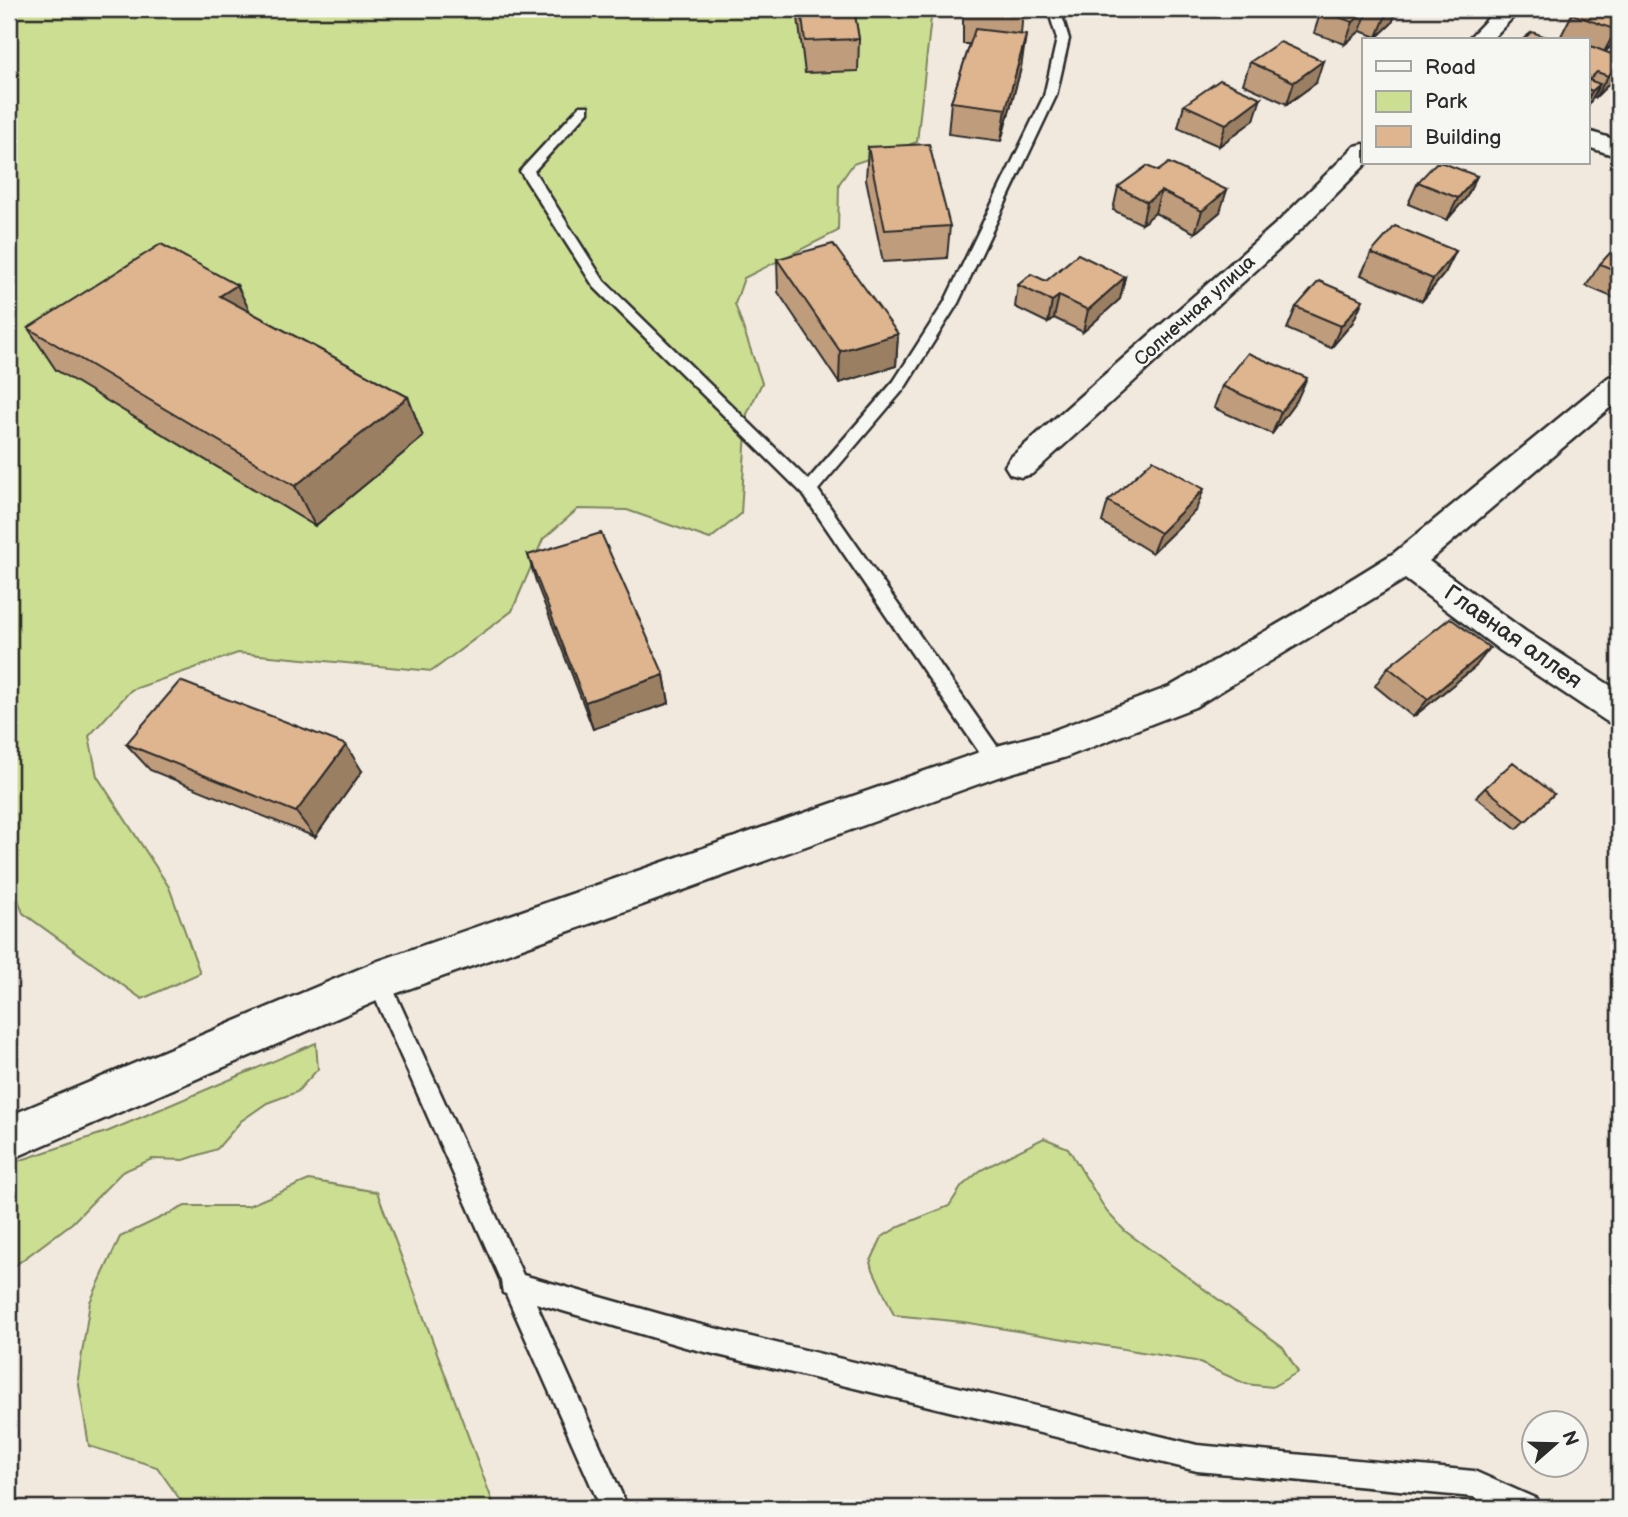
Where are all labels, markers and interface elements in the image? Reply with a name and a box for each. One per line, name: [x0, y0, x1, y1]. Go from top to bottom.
legend: [1362, 38, 1590, 164]
text: Road: [1425, 55, 1476, 80]
text: Park: [1425, 89, 1468, 114]
text: Building: [1425, 125, 1501, 150]
street label: Солнечная улица: [1130, 251, 1260, 371]
street label: Главная аллея: [1439, 579, 1587, 695]
north arrow: [1520, 1408, 1590, 1478]
text: N: [1556, 1428, 1583, 1449]

